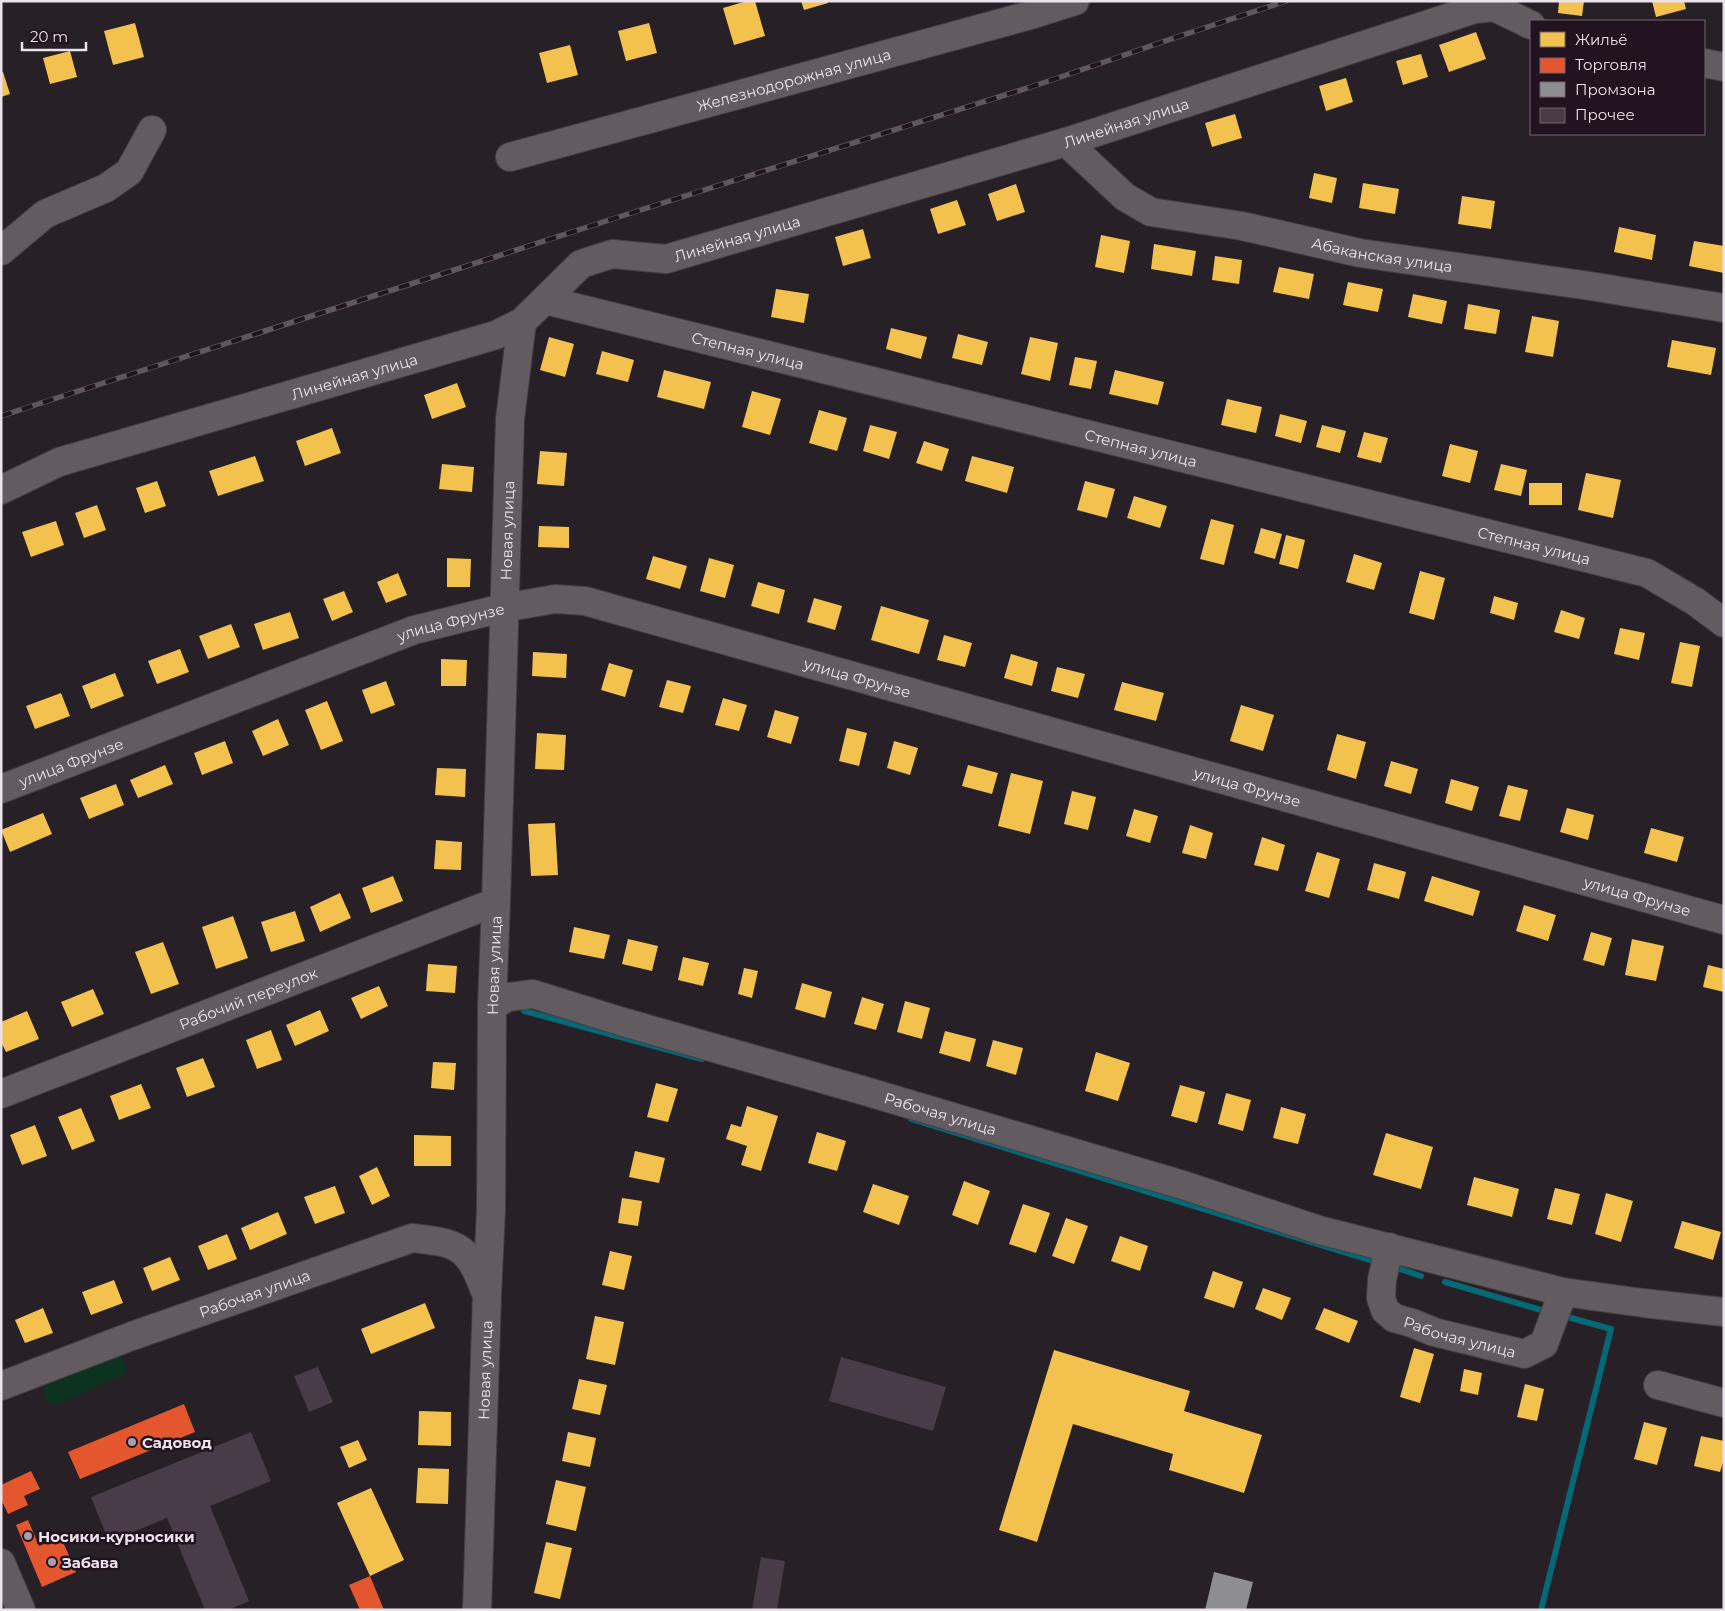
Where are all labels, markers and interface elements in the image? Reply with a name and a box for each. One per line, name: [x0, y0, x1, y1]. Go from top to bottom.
scale bar: [22, 20, 86, 52]
legend: [1530, 20, 1705, 135]
text: 20 m: [30, 27, 68, 46]
text: Жильё: [1575, 30, 1628, 49]
street label: Железнодорожная улица: [694, 44, 893, 115]
text: Торговля: [1575, 55, 1647, 74]
text: Промзона: [1575, 80, 1655, 99]
street label: Линейная улица: [1061, 93, 1191, 152]
text: Прочее: [1575, 105, 1635, 124]
street label: Линейная улица: [672, 211, 802, 266]
street label: Абаканская улица: [1310, 233, 1454, 276]
street label: Степная улица: [690, 327, 806, 373]
street label: Линейная улица: [289, 349, 420, 404]
street label: Степная улица: [1083, 425, 1199, 471]
street label: Новая улица: [496, 480, 518, 581]
street label: Степная улица: [1476, 522, 1592, 568]
street label: улица Фрунзе: [393, 599, 506, 646]
street label: улица Фрунзе: [801, 653, 913, 701]
street label: улица Фрунзе: [15, 733, 126, 791]
street label: улица Фрунзе: [1191, 762, 1303, 811]
street label: улица Фрунзе: [1581, 871, 1693, 920]
street label: Новая улица: [482, 915, 505, 1015]
street label: Рабочий переулок: [176, 963, 320, 1034]
street label: Рабочая улица: [882, 1088, 999, 1139]
street label: Рабочая улица: [196, 1265, 312, 1321]
street label: Рабочая улица: [1401, 1312, 1518, 1361]
street label: Новая улица: [474, 1320, 496, 1420]
place label: Садовод: [142, 1433, 212, 1452]
marker: Садовод: [126, 1436, 138, 1448]
place label: Носики-курносики: [38, 1527, 195, 1546]
marker: Носики-курносики: [22, 1530, 34, 1542]
place label: Забава: [61, 1553, 118, 1572]
marker: Забава: [46, 1556, 58, 1568]

